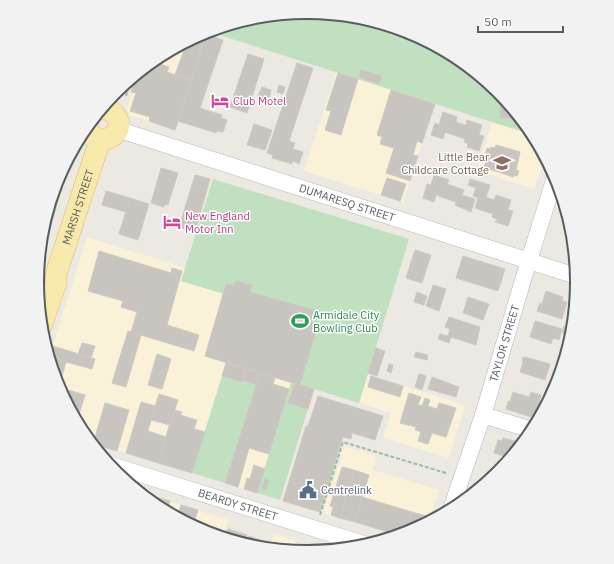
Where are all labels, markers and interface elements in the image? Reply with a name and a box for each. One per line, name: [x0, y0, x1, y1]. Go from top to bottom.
scale bar: [478, 8, 563, 34]
text: 50 m: [484, 14, 512, 29]
hotel icon: Club Motel: [210, 91, 230, 111]
place label: Club Motel: [233, 94, 286, 108]
place label: Little Bear Childcare Cottage: [402, 150, 489, 177]
school or university icon: Little Bear Childcare Cottage: [492, 153, 512, 173]
street label: MARSH STREET: [59, 167, 97, 247]
street label: DUMARESQ STREET: [297, 181, 397, 225]
place label: New England Motor Inn: [185, 209, 250, 236]
hotel icon: New England Motor Inn: [162, 212, 182, 232]
street label: TAYLOR STREET: [486, 302, 523, 384]
place label: Armidale City Bowling Club: [313, 308, 380, 335]
sports icon: Armidale City Bowling Club: [290, 311, 310, 331]
public building icon: Centrelink: [298, 480, 318, 500]
place label: Centrelink: [321, 483, 372, 497]
street label: BEARDY STREET: [196, 486, 280, 524]

